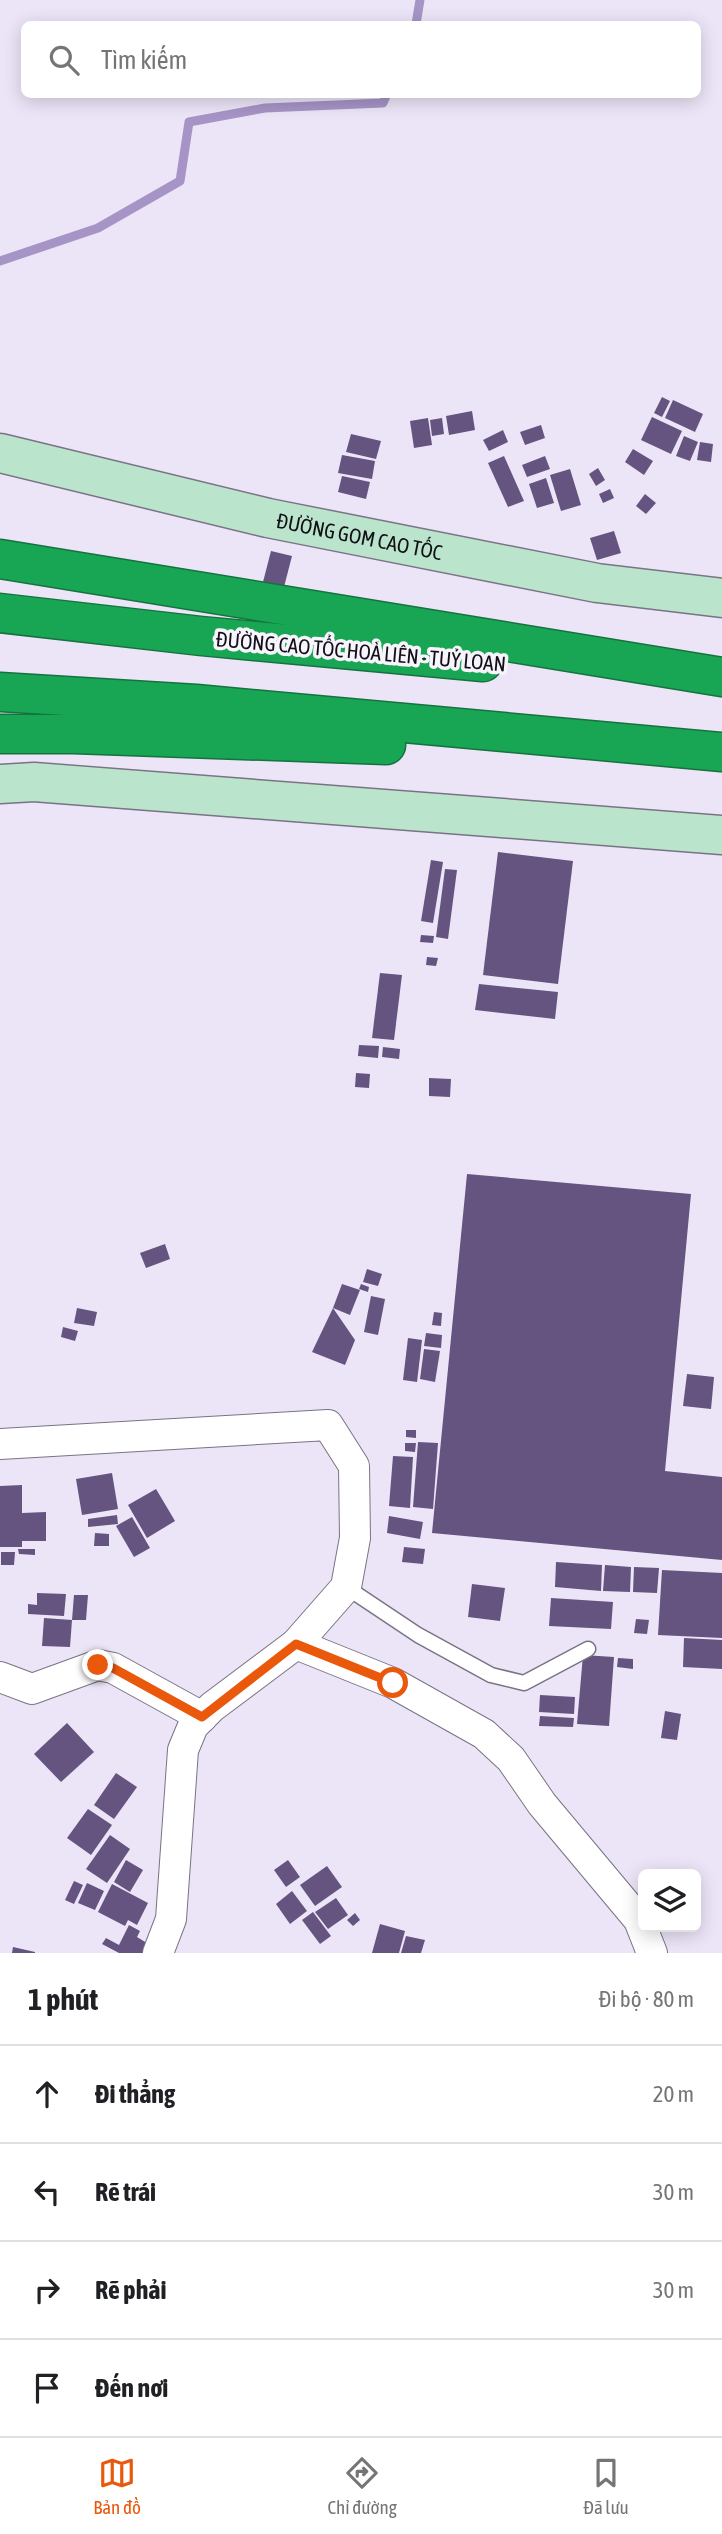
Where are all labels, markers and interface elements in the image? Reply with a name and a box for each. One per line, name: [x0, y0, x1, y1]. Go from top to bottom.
search box: [21, 21, 701, 98]
icon: search: [45, 41, 83, 79]
text: Tìm kiếm: [101, 45, 187, 75]
street label: ĐƯỜNG GOM CAO TỐC: [274, 508, 445, 564]
street label: ĐƯỜNG CAO TỐC HOÀ LIÊN - TUÝ LOAN: [215, 625, 507, 676]
route end: [82, 1649, 113, 1680]
route start: [377, 1667, 408, 1698]
map controls: [638, 1869, 701, 1932]
button: layers: [638, 1869, 701, 1932]
text: 1 phút: [28, 1982, 98, 2016]
text: Đi bộ · 80 m: [598, 1986, 694, 2012]
icon: ahead: [28, 2075, 66, 2113]
text: Đi thẳng: [95, 2079, 175, 2109]
text: 20 m: [653, 2081, 694, 2107]
icon: left: [28, 2173, 66, 2211]
text: Rẽ trái: [95, 2177, 156, 2207]
text: 30 m: [653, 2179, 694, 2205]
icon: right: [28, 2271, 66, 2309]
text: Rẽ phải: [95, 2275, 166, 2305]
text: 30 m: [653, 2277, 694, 2303]
icon: arrive: [28, 2369, 66, 2407]
text: Đến nơi: [95, 2373, 168, 2403]
tab: Bản đồ: [93, 2454, 141, 2518]
tab: Chỉ đường: [327, 2454, 397, 2518]
tab: Đã lưu: [583, 2454, 629, 2518]

